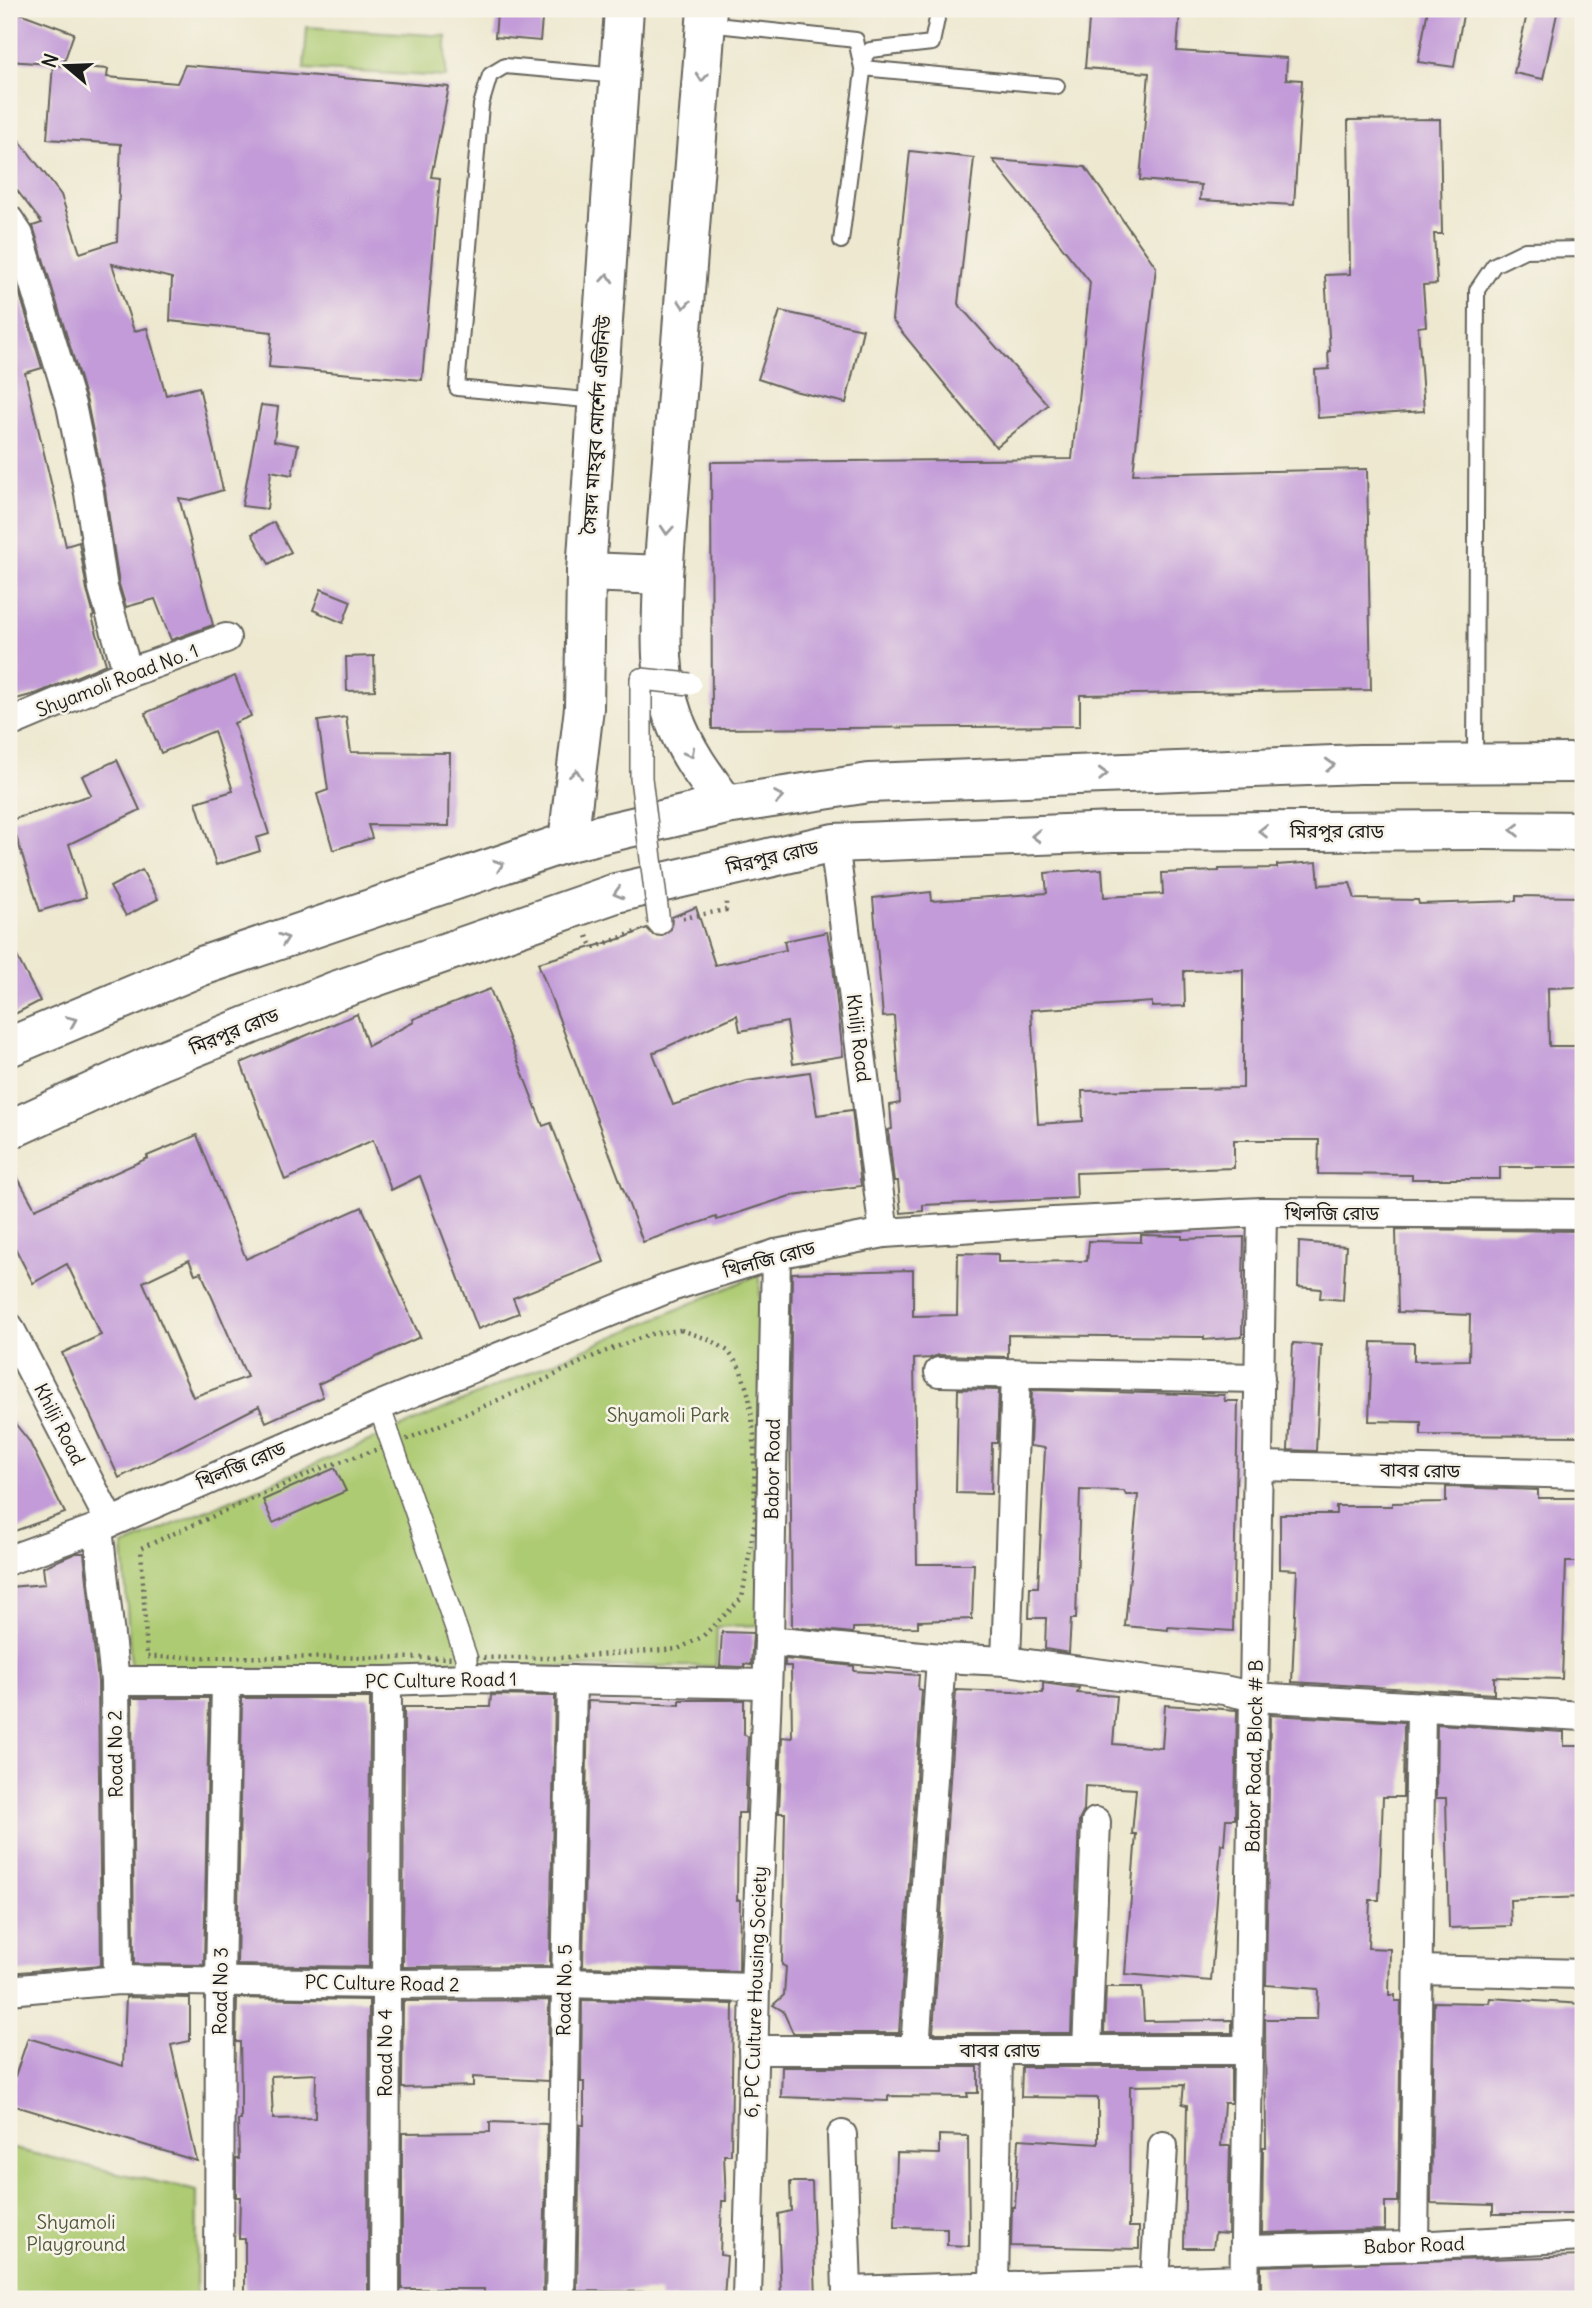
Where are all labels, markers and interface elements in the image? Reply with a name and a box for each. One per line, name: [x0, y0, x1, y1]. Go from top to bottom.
north arrow: [32, 32, 102, 102]
text: N: [36, 50, 63, 71]
one-way arrow: [695, 72, 710, 83]
one-way arrow: [599, 272, 614, 283]
one-way arrow: [677, 298, 692, 309]
street label: সৈয়দ মাহবুব মোর্শেদ এভিনিউ: [576, 314, 616, 536]
one-way arrow: [659, 525, 674, 536]
street label: Shyamoli Road No. 1: [32, 638, 202, 722]
one-way arrow: [682, 745, 695, 758]
one-way arrow: [1325, 758, 1336, 773]
one-way arrow: [1098, 766, 1109, 781]
one-way arrow: [568, 768, 583, 779]
one-way arrow: [773, 790, 784, 805]
street label: মিরপুর রোড: [1289, 819, 1385, 843]
one-way arrow: [1509, 822, 1520, 838]
one-way arrow: [1257, 823, 1268, 839]
one-way arrow: [1030, 828, 1041, 843]
street label: মিরপুর রোড: [722, 835, 821, 880]
one-way arrow: [492, 859, 505, 873]
one-way arrow: [612, 885, 624, 899]
one-way arrow: [277, 933, 289, 947]
street label: Khilji Road: [842, 992, 876, 1084]
street label: মিরপুর রোড: [185, 1002, 283, 1060]
one-way arrow: [64, 1015, 77, 1029]
street label: খিলজি রোড: [1284, 1201, 1380, 1225]
street label: খিলজি রোড: [719, 1235, 818, 1283]
street label: Khilji Road: [29, 1379, 91, 1469]
park label: Shyamoli Park: [607, 1403, 730, 1427]
street label: Babor Road: [759, 1418, 785, 1520]
street label: খিলজি রোড: [192, 1435, 289, 1495]
street label: বাবর রোড: [1379, 1457, 1461, 1483]
street label: Babor Road, Block # B: [1240, 1659, 1268, 1853]
street label: PC Culture Road 1: [365, 1667, 517, 1693]
street label: Road No 2: [102, 1710, 128, 1798]
street label: 6, PC Culture Housing Society: [739, 1866, 771, 2118]
street label: Road No. 5: [551, 1944, 577, 2036]
street label: Road No 3: [207, 1947, 233, 2035]
street label: PC Culture Road 2: [304, 1970, 460, 1996]
street label: Road No 4: [373, 2009, 397, 2097]
street label: বাবর রোড: [959, 2038, 1041, 2062]
park label: Shyamoli Playground: [26, 2210, 126, 2256]
street label: Babor Road: [1363, 2231, 1465, 2259]

